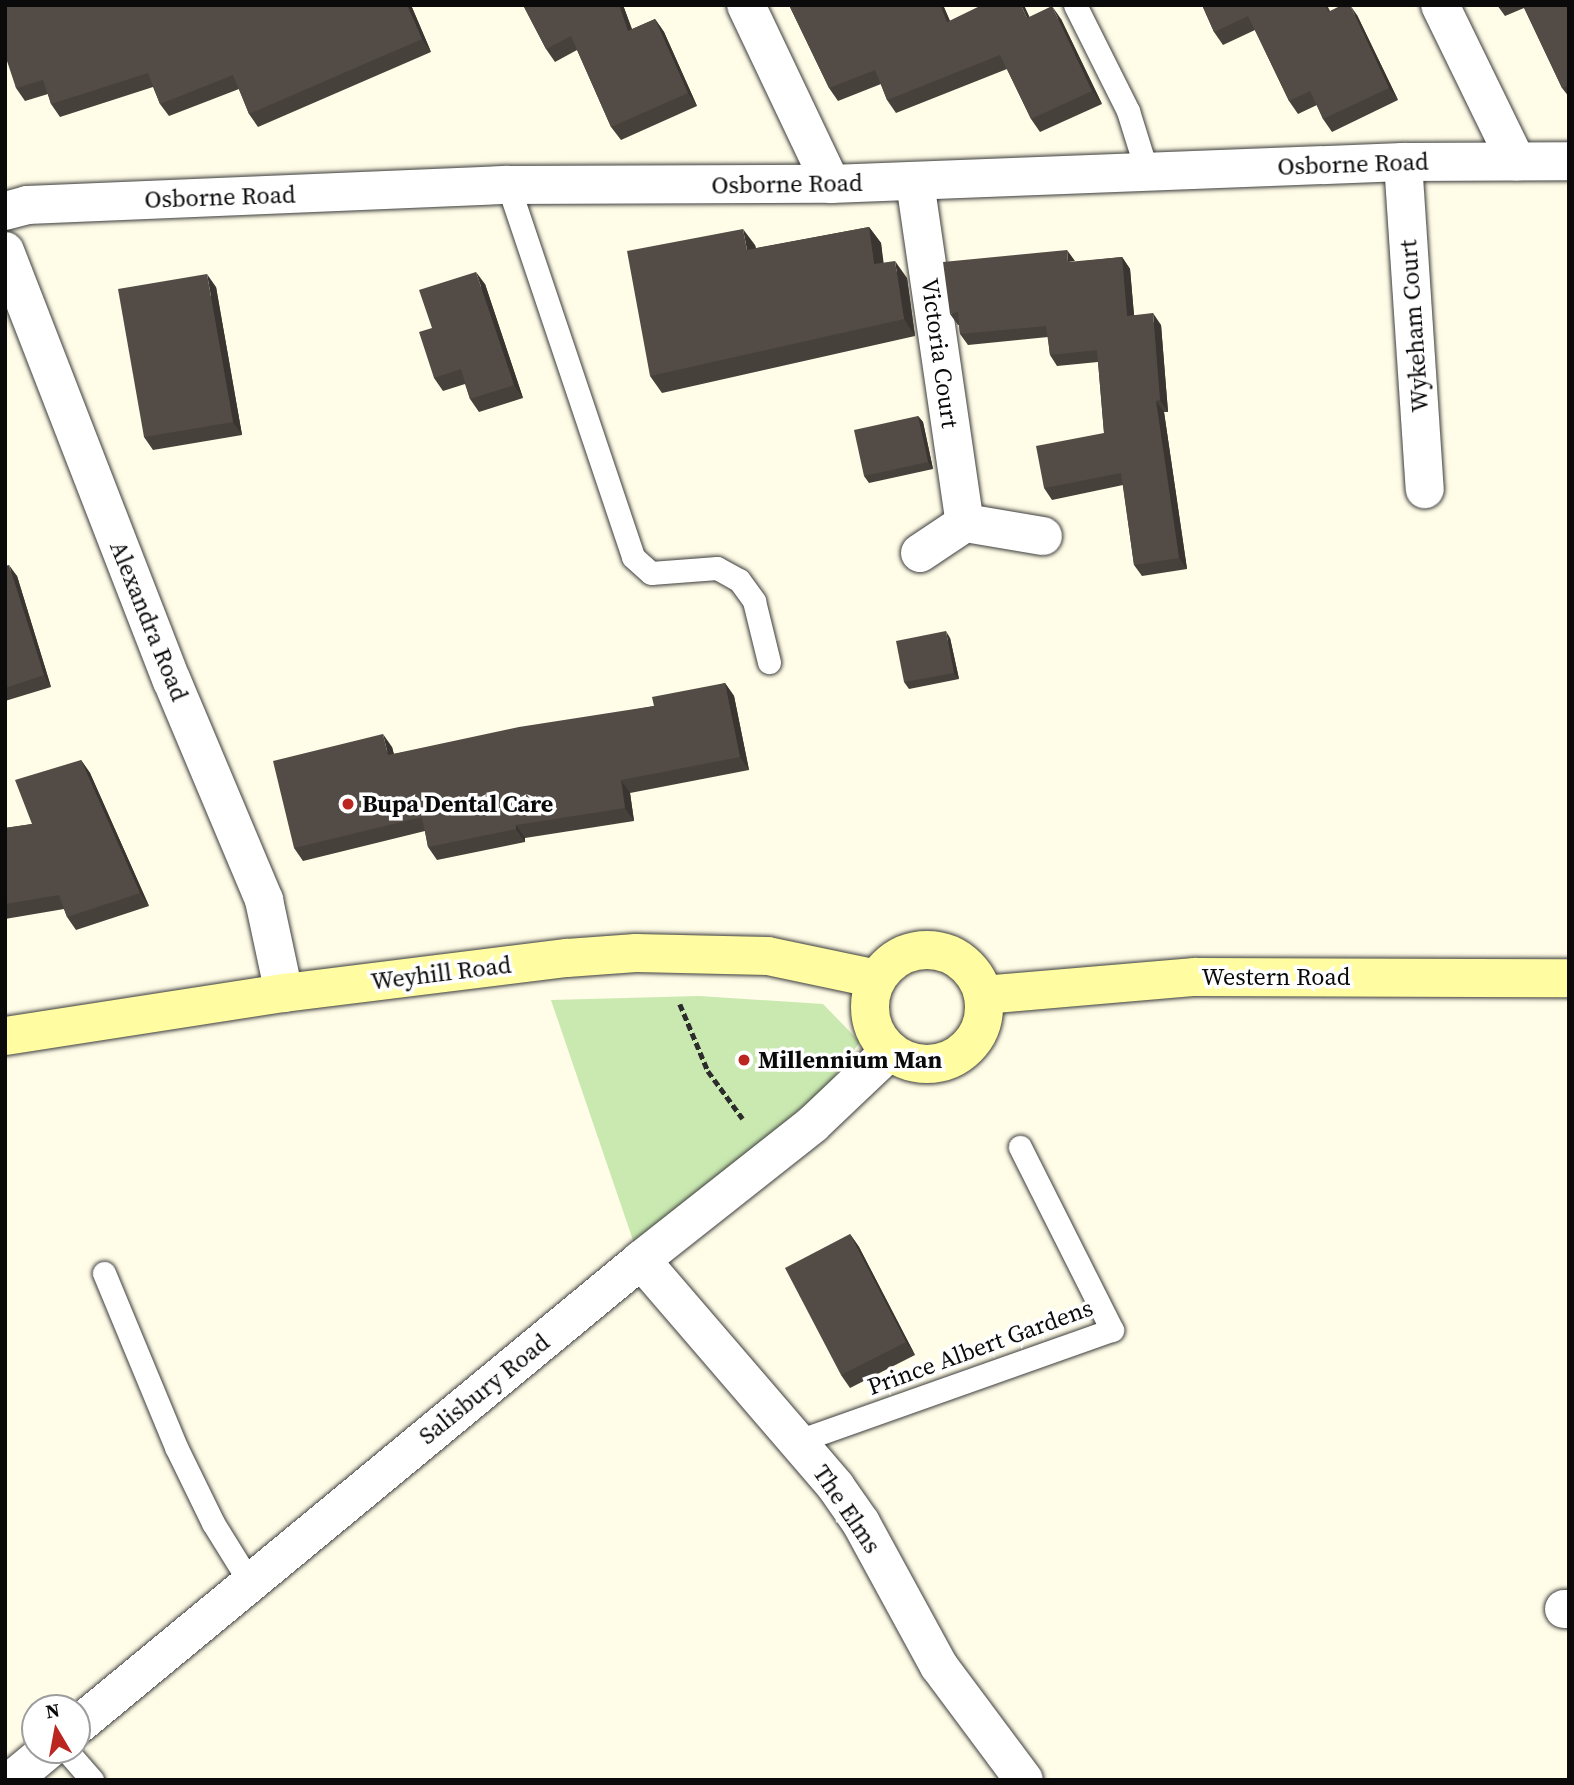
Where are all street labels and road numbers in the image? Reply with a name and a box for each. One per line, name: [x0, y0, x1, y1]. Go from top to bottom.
street label: Osborne Road: [1277, 147, 1429, 181]
street label: Osborne Road: [711, 168, 863, 200]
street label: Osborne Road: [144, 180, 296, 214]
street label: Wykeham Court: [1394, 239, 1434, 413]
street label: Victoria Court: [915, 276, 965, 430]
street label: Alexandra Road: [104, 537, 194, 705]
street label: Weyhill Road: [369, 950, 513, 996]
street label: Western Road: [1202, 963, 1350, 991]
street label: Prince Albert Gardens: [863, 1293, 1097, 1401]
street label: Salisbury Road: [413, 1328, 555, 1450]
street label: The Elms: [807, 1459, 887, 1559]

